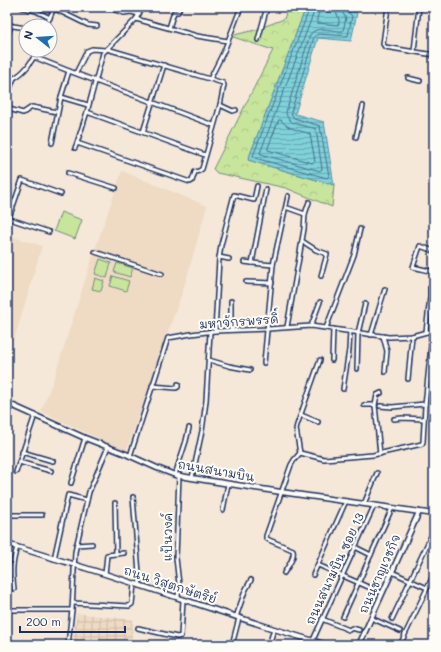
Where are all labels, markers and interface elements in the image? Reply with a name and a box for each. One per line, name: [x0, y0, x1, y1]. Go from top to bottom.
north arrow: [18, 18, 58, 58]
text: N: [20, 29, 36, 41]
street label: มหาจักรพรรดิ์: [199, 308, 279, 332]
street label: ถนนสนามบิน: [176, 455, 256, 485]
street label: ถนนสนามบิน ซอย 13: [301, 510, 367, 627]
street label: แป้นวงค์: [159, 513, 175, 561]
street label: ถนนชาญเวชกิจ: [354, 531, 404, 616]
street label: ถนน วิสุตกษัตริย์: [121, 562, 219, 609]
scale bar: [20, 608, 125, 634]
text: 200 m: [26, 613, 61, 629]

